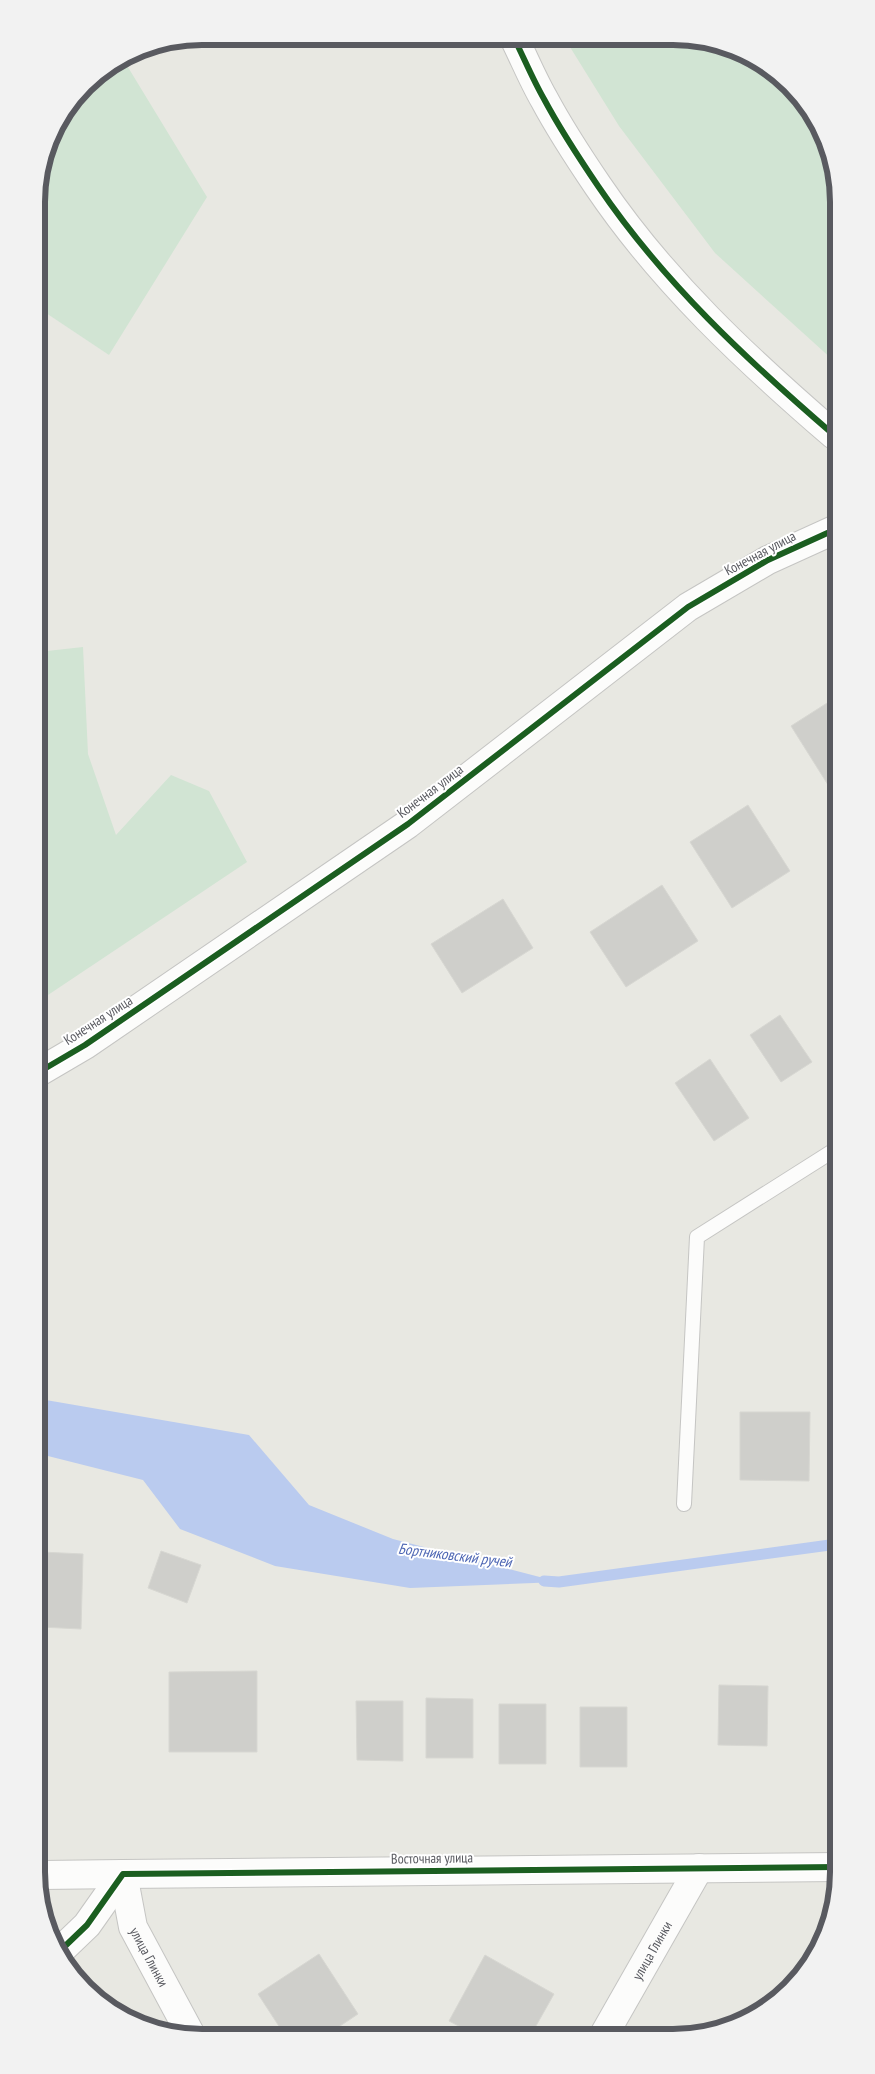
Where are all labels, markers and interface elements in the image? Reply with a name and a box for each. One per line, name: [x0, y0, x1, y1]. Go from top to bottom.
street label: Конечная улица: [721, 527, 799, 579]
street label: Конечная улица: [393, 760, 467, 822]
street label: Конечная улица: [60, 991, 136, 1049]
water label: Бортниковский ручей: [397, 1539, 514, 1572]
street label: Восточная улица: [391, 1848, 473, 1868]
street label: улица Глинки: [628, 1918, 676, 1983]
street label: улица Глинки: [126, 1924, 172, 1990]

